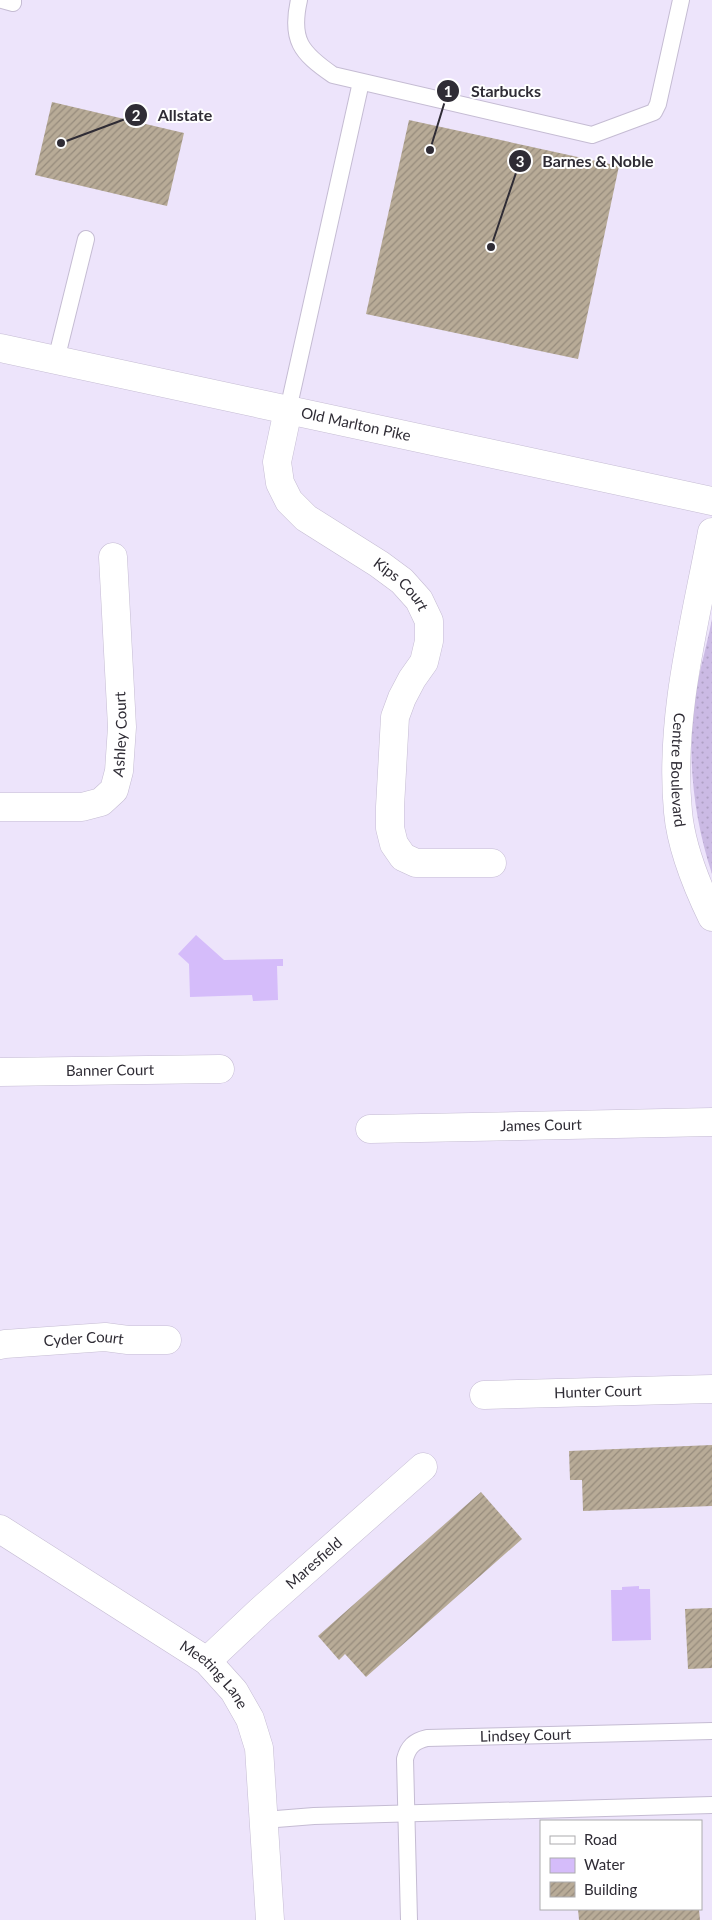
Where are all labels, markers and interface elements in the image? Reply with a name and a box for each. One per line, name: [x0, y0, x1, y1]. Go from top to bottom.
callout: Starbucks: [436, 76, 550, 107]
text: Starbucks: [471, 81, 541, 100]
text: 1: [444, 82, 452, 100]
callout: Allstate: [123, 100, 223, 131]
text: Allstate: [157, 105, 213, 124]
text: 2: [132, 106, 141, 124]
callout: Barnes & Noble: [508, 146, 664, 177]
text: Barnes & Noble: [542, 151, 654, 170]
text: 3: [516, 152, 524, 170]
street label: Old Marlton Pike: [300, 403, 413, 444]
street label: Kips Court: [370, 553, 433, 614]
street label: Ashley Court: [108, 691, 130, 778]
street label: Centre Boulevard: [668, 712, 690, 828]
street label: Banner Court: [66, 1060, 155, 1079]
street label: James Court: [500, 1115, 583, 1134]
street label: Cyder Court: [43, 1327, 126, 1349]
street label: Hunter Court: [554, 1381, 643, 1401]
street label: Maresfield: [282, 1533, 345, 1592]
street label: Meeting Lane: [177, 1636, 252, 1712]
street label: Lindsey Court: [480, 1724, 572, 1745]
legend: [540, 1820, 702, 1910]
text: Road: [584, 1830, 617, 1848]
text: Water: [584, 1855, 625, 1873]
text: Building: [584, 1880, 637, 1898]

